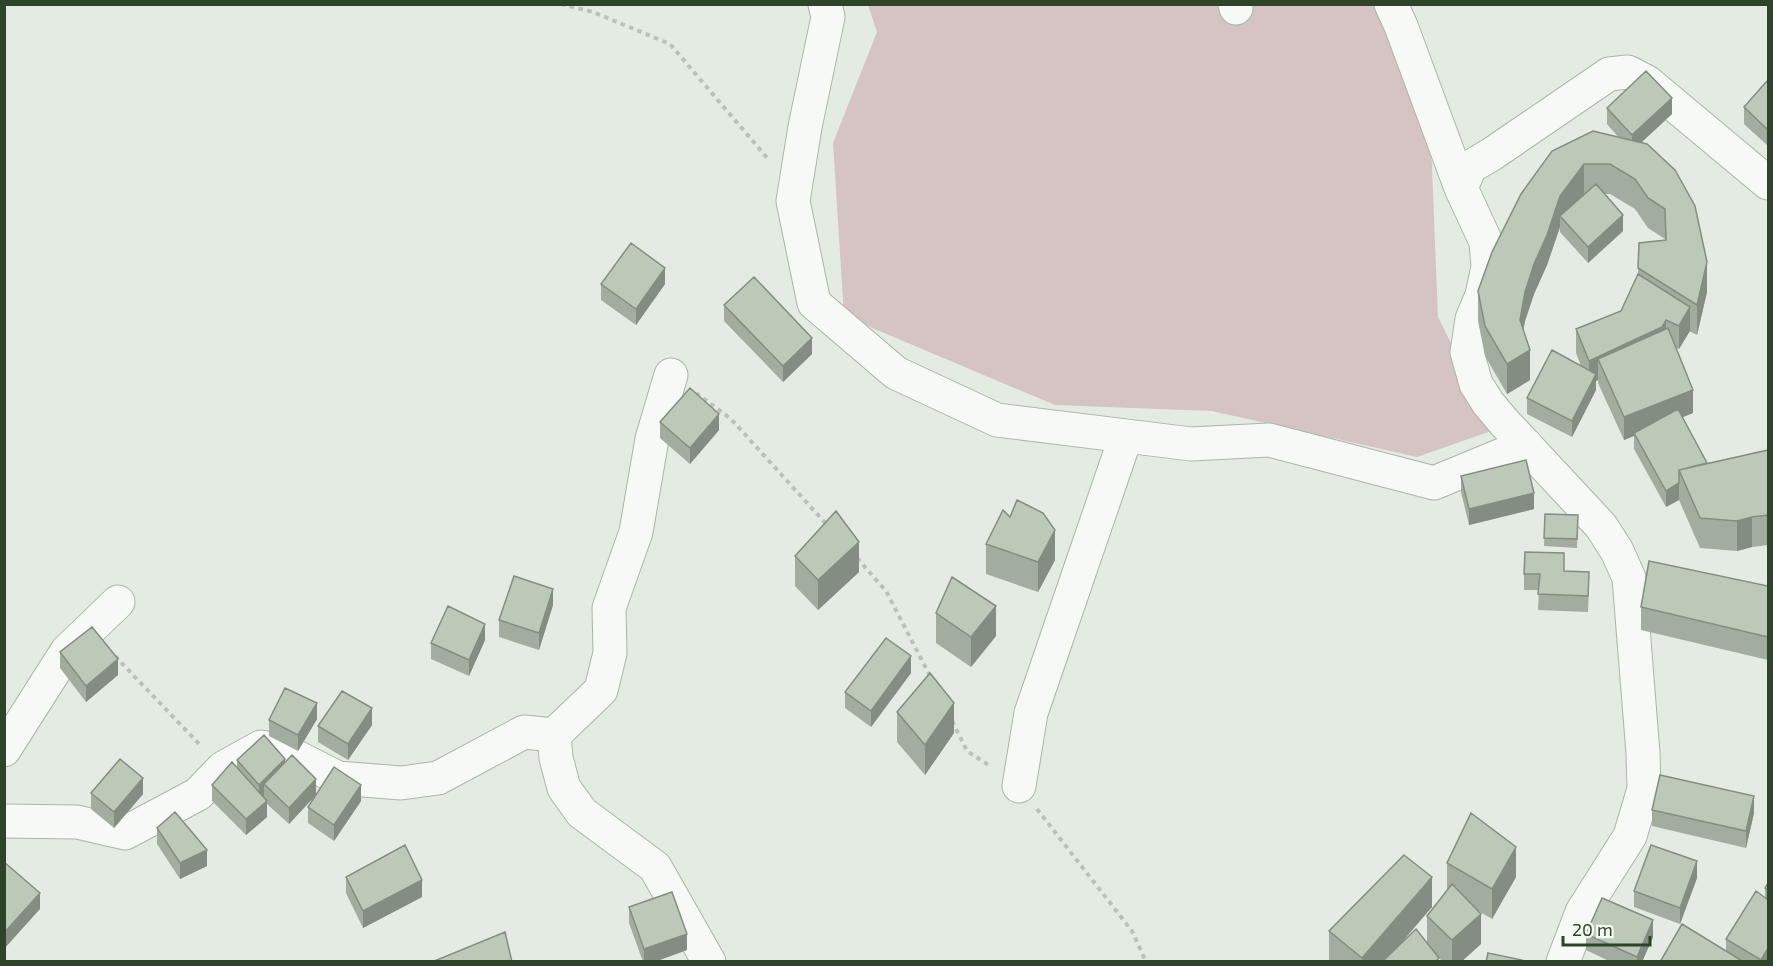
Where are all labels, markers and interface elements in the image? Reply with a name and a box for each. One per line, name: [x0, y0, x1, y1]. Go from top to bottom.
scale bar: [1563, 909, 1650, 947]
text: 20 m: [1572, 918, 1613, 940]

